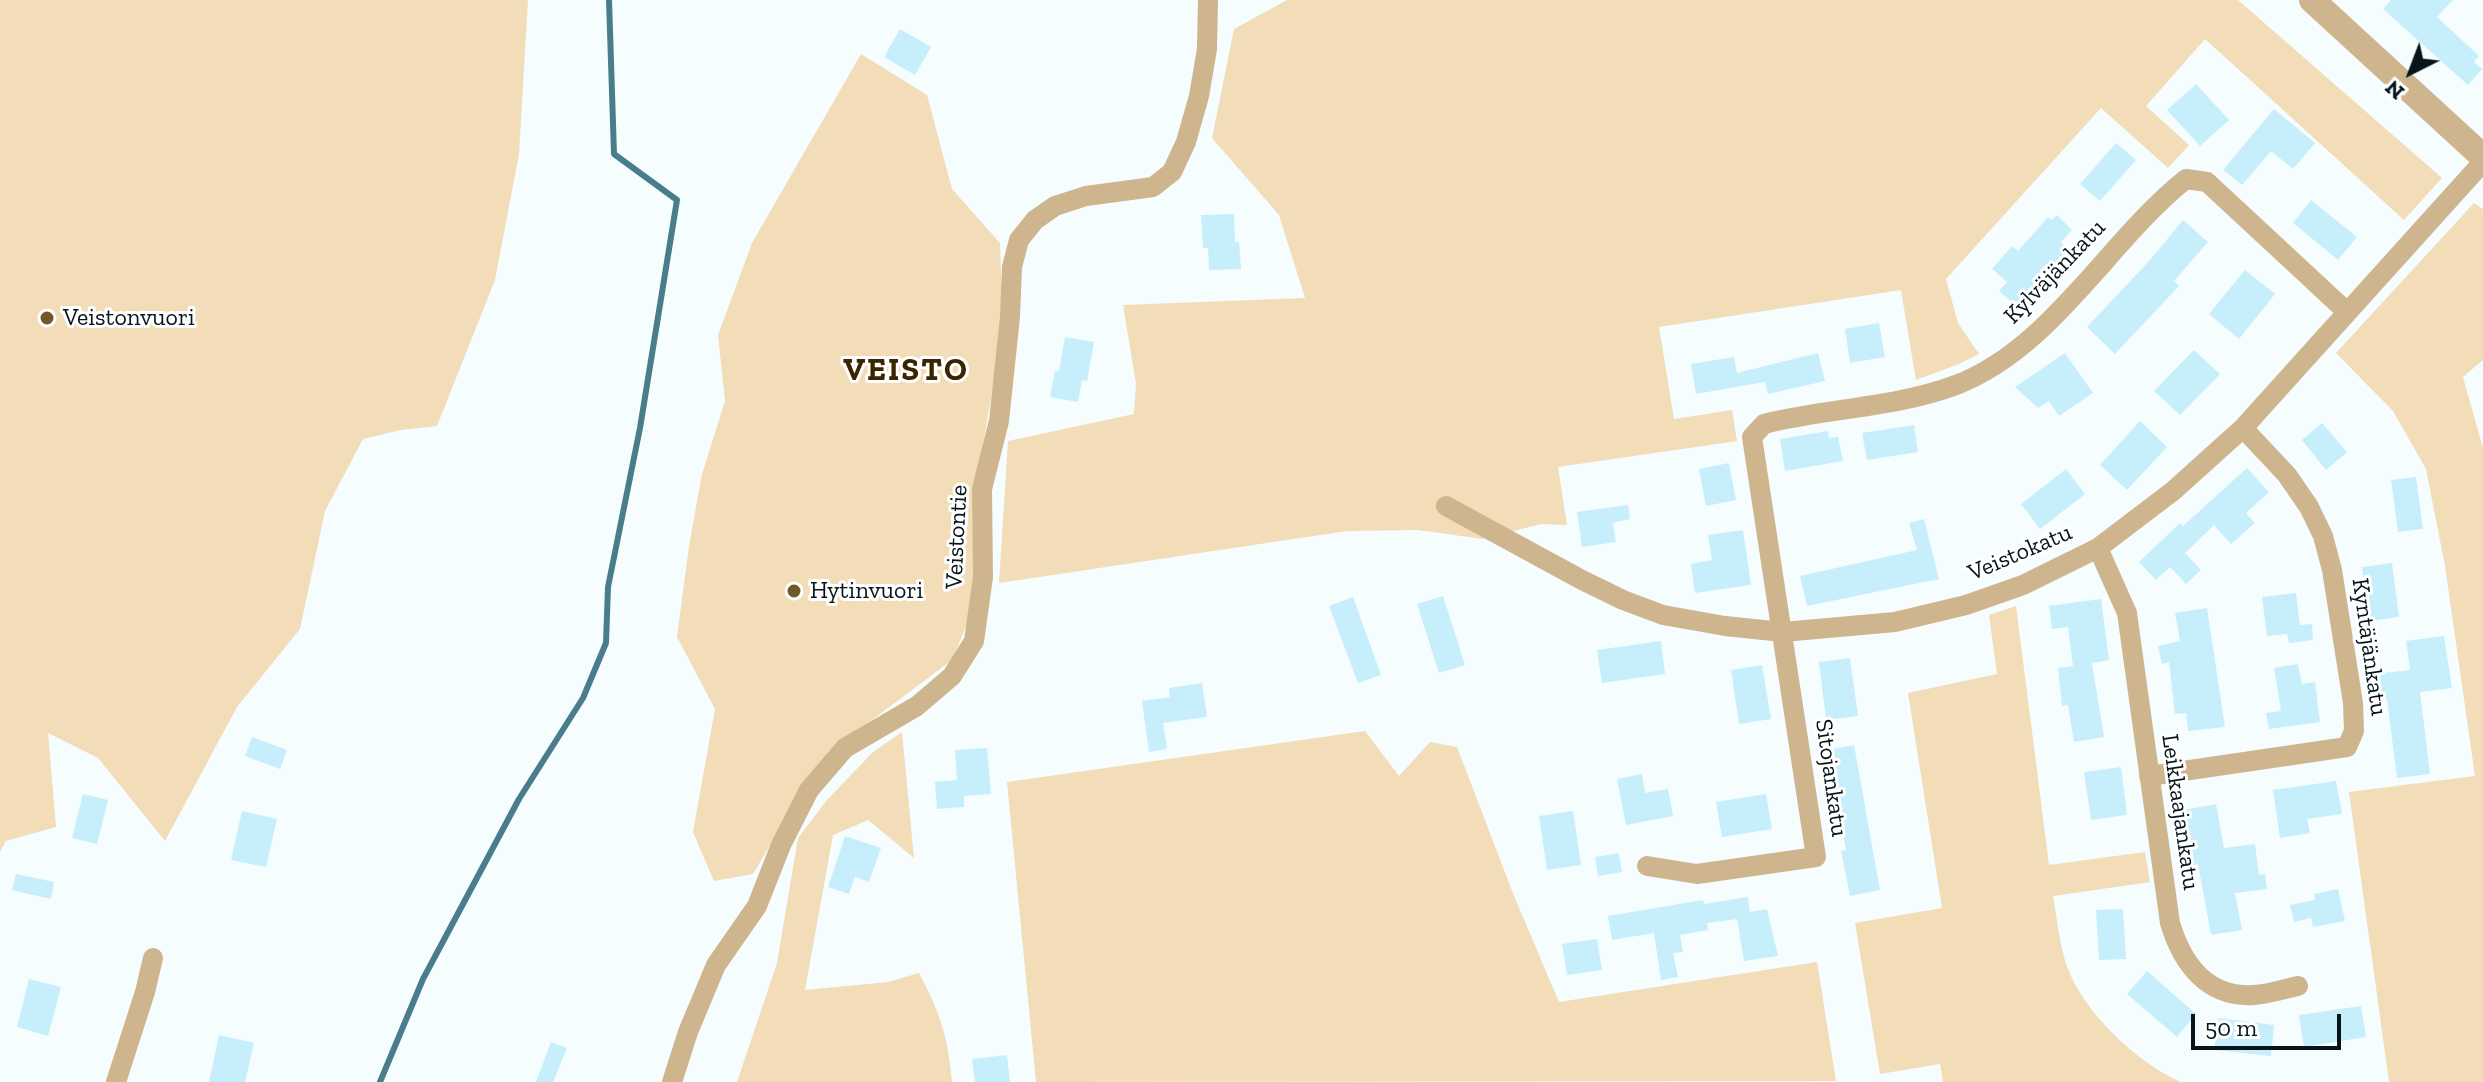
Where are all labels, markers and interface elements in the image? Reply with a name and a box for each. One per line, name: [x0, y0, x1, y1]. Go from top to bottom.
north arrow: [2371, 32, 2451, 112]
text: N: [2379, 75, 2410, 106]
street label: Kylväjänkatu: [1998, 214, 2112, 330]
place label: Veistonvuori: [63, 304, 195, 332]
marker: Veistonvuori: [38, 309, 56, 327]
district label: VEISTO: [843, 352, 969, 390]
street label: Veistontie: [940, 484, 974, 590]
street label: Veistokatu: [1964, 518, 2076, 588]
street label: Kyntäjänkatu: [2345, 576, 2393, 718]
place label: Hytinvuori: [810, 577, 923, 605]
marker: Hytinvuori: [785, 582, 803, 600]
street label: Sitojankatu: [1808, 717, 1854, 839]
street label: Leikkaajankatu: [2155, 732, 2205, 892]
scale bar: [2195, 998, 2345, 1048]
text: 50 m: [2205, 1013, 2257, 1042]

